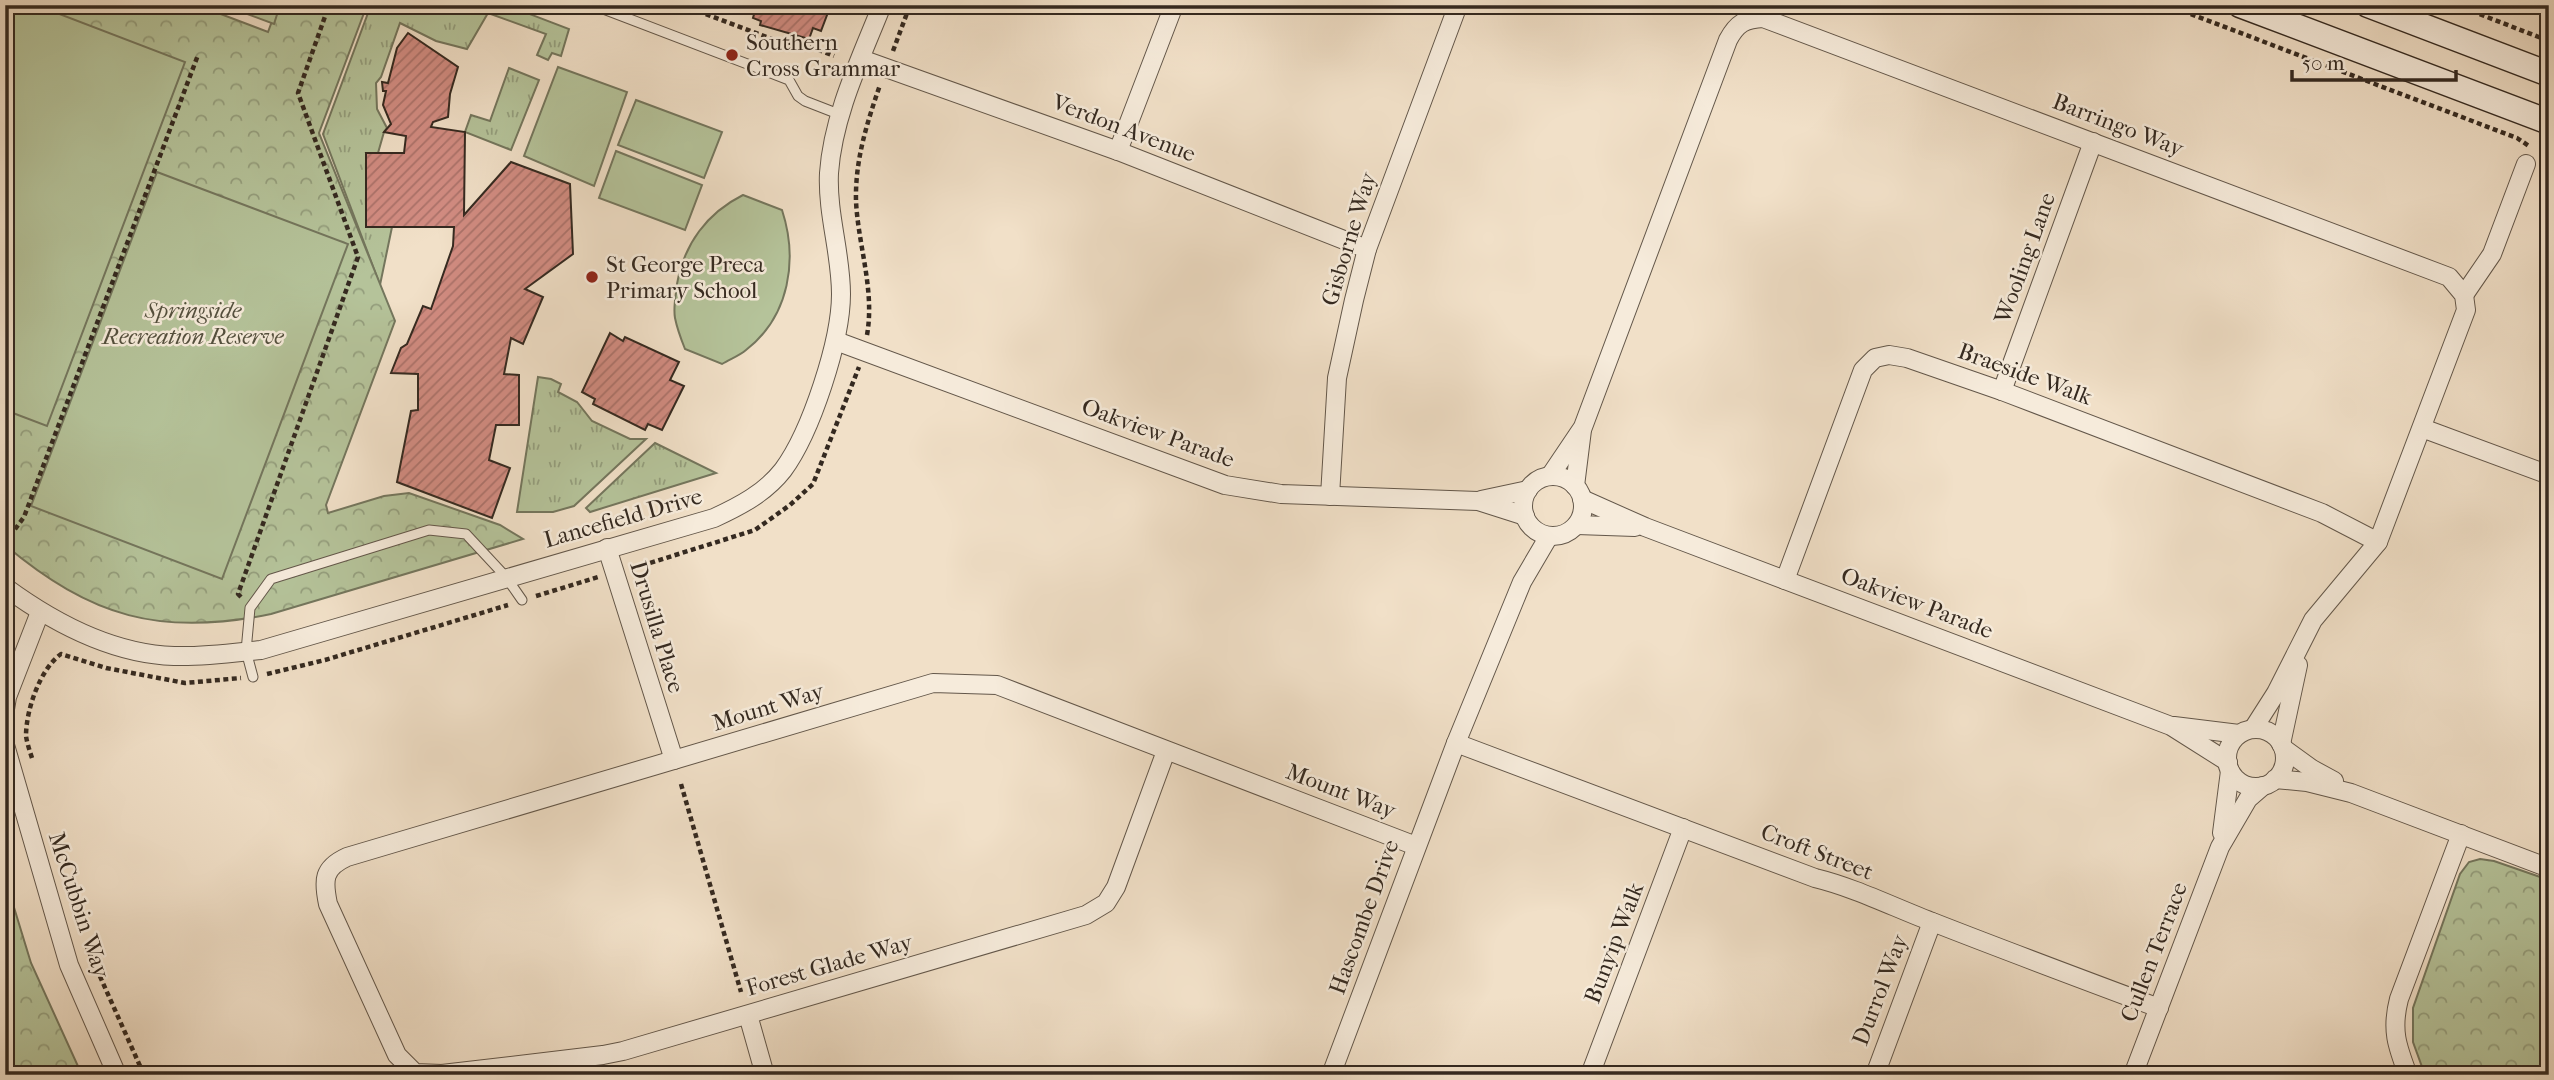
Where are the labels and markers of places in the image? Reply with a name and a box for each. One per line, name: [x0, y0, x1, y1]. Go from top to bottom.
place label: Southern Cross Grammar: [746, 29, 900, 82]
marker: Southern Cross Grammar: [724, 47, 740, 63]
place label: St George Preca Primary School: [606, 251, 765, 304]
marker: St George Preca Primary School: [584, 269, 600, 285]

